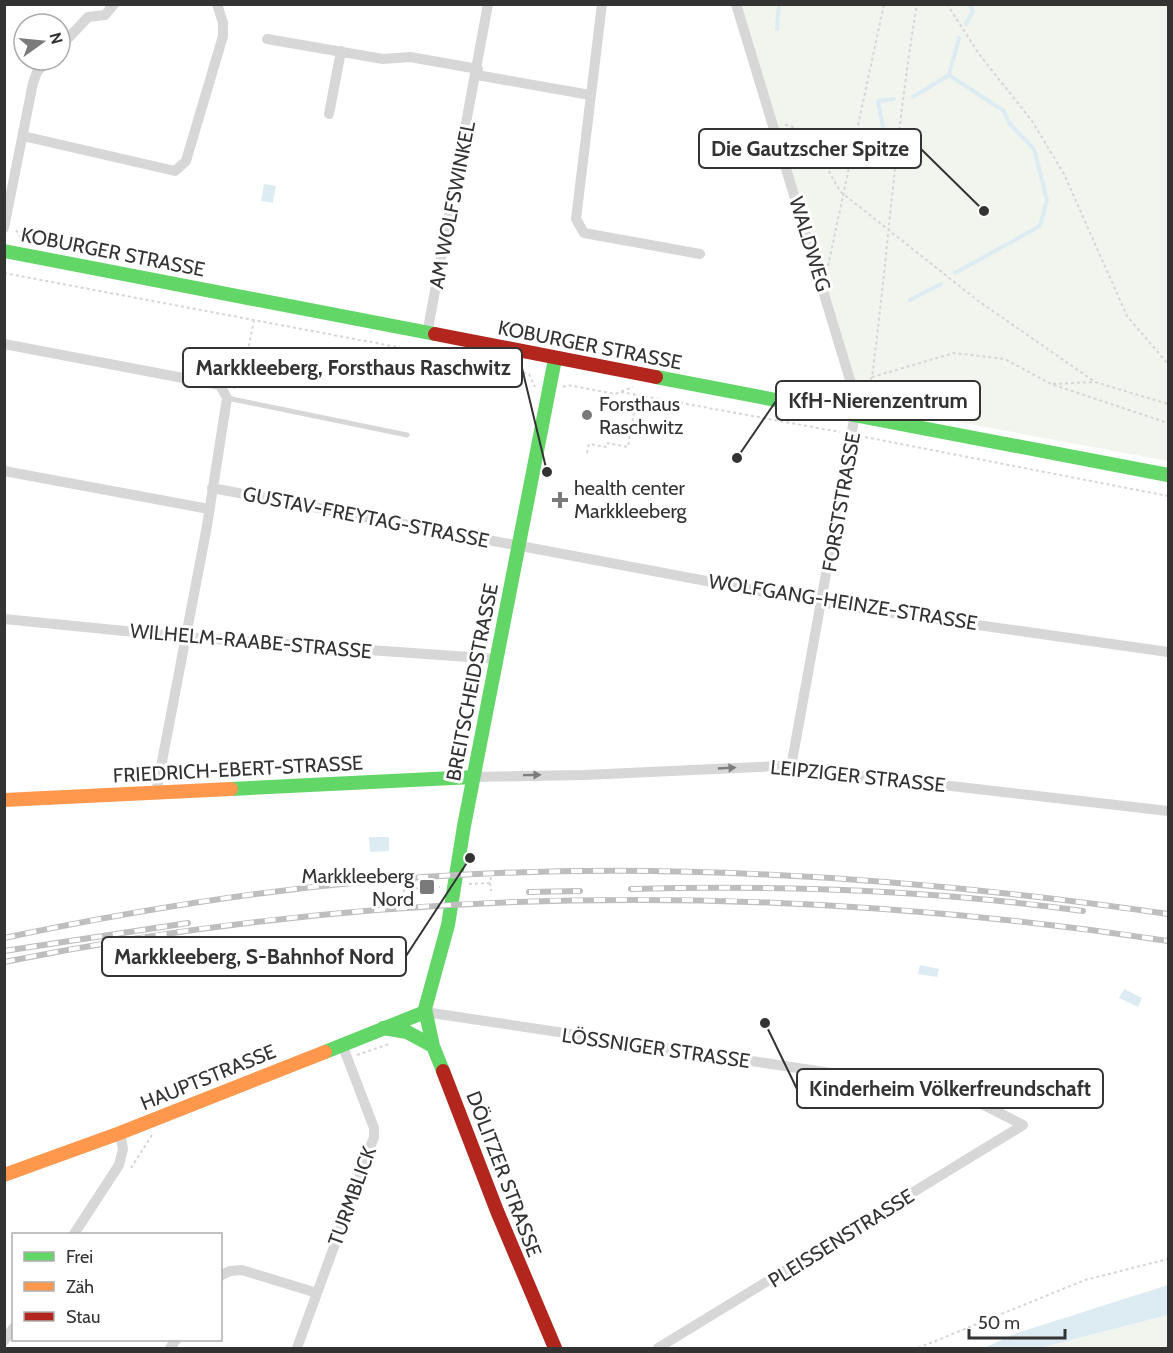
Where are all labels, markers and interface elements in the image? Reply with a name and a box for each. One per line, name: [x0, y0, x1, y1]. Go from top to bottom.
north arrow: [12, 12, 72, 72]
text: N: [45, 30, 67, 46]
street label: AM WOLFSWINKEL: [424, 119, 480, 291]
callout: Die Gautzscher Spitze: [699, 129, 921, 168]
text: Die Gautzscher Spitze: [711, 136, 909, 161]
street label: WALDWEG: [784, 194, 836, 294]
street label: KOBURGER STRASSE: [19, 222, 207, 282]
street label: KOBURGER STRASSE: [496, 315, 684, 375]
callout: Markkleeberg, Forsthaus Raschwitz: [183, 348, 522, 387]
text: Markkleeberg, Forsthaus Raschwitz: [195, 355, 511, 380]
callout: KfH-Nierenzentrum: [776, 381, 980, 420]
text: KfH-Nierenzentrum: [788, 388, 968, 413]
place label: Forsthaus Raschwitz: [599, 392, 684, 439]
marker: Forsthaus Raschwitz: [580, 408, 594, 422]
street label: FORSTSTRASSE: [817, 430, 865, 574]
place label: health center Markkleeberg: [574, 476, 688, 523]
street label: GUSTAV-FREYTAG-STRASSE: [241, 481, 491, 553]
marker: health center Markkleeberg: [551, 491, 569, 509]
street label: WOLFGANG-HEINZE-STRASSE: [707, 569, 979, 635]
street label: BREITSCHEIDSTRASSE: [441, 581, 503, 783]
street label: WILHELM-RAABE-STRASSE: [129, 618, 373, 664]
street label: FRIEDRICH-EBERT-STRASSE: [112, 750, 364, 788]
street label: LEIPZIGER STRASSE: [769, 755, 947, 797]
one-way arrow: [717, 764, 736, 773]
one-way arrow: [522, 771, 541, 780]
place label: Markkleeberg Nord: [301, 864, 415, 911]
marker: Markkleeberg Nord: [418, 878, 436, 896]
callout: Markkleeberg, S-Bahnhof Nord: [102, 937, 406, 976]
text: Markkleeberg, S-Bahnhof Nord: [114, 944, 394, 969]
street label: LÖSSNIGER STRASSE: [560, 1023, 752, 1073]
street label: HAUPTSTRASSE: [137, 1039, 279, 1115]
callout: Kinderheim Völkerfreundschaft: [797, 1069, 1103, 1108]
text: Kinderheim Völkerfreundschaft: [809, 1076, 1091, 1101]
street label: DÖLITZER STRASSE: [461, 1088, 547, 1260]
street label: TURMBLICK: [323, 1142, 381, 1249]
street label: PLEISSENSTRASSE: [764, 1183, 918, 1293]
legend: [12, 1233, 222, 1341]
text: Frei: [66, 1246, 93, 1268]
text: Zäh: [66, 1276, 94, 1298]
scale bar: [969, 1302, 1065, 1340]
text: Stau: [66, 1306, 100, 1328]
text: 50 m: [978, 1312, 1020, 1334]

